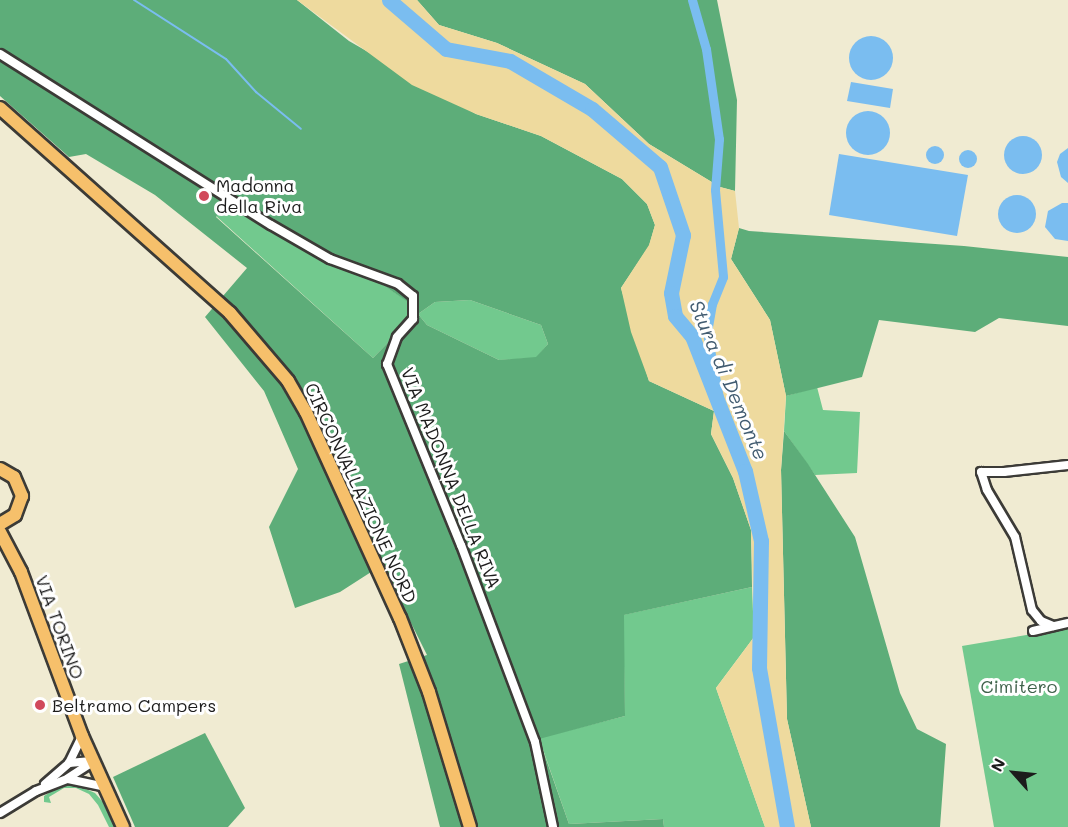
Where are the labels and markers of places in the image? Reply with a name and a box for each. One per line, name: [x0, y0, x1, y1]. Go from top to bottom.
place label: Madonna della Riva: [216, 175, 302, 218]
marker: Madonna della Riva: [197, 189, 211, 203]
place label: Beltramo Campers: [52, 694, 216, 716]
marker: Beltramo Campers: [33, 698, 47, 712]

